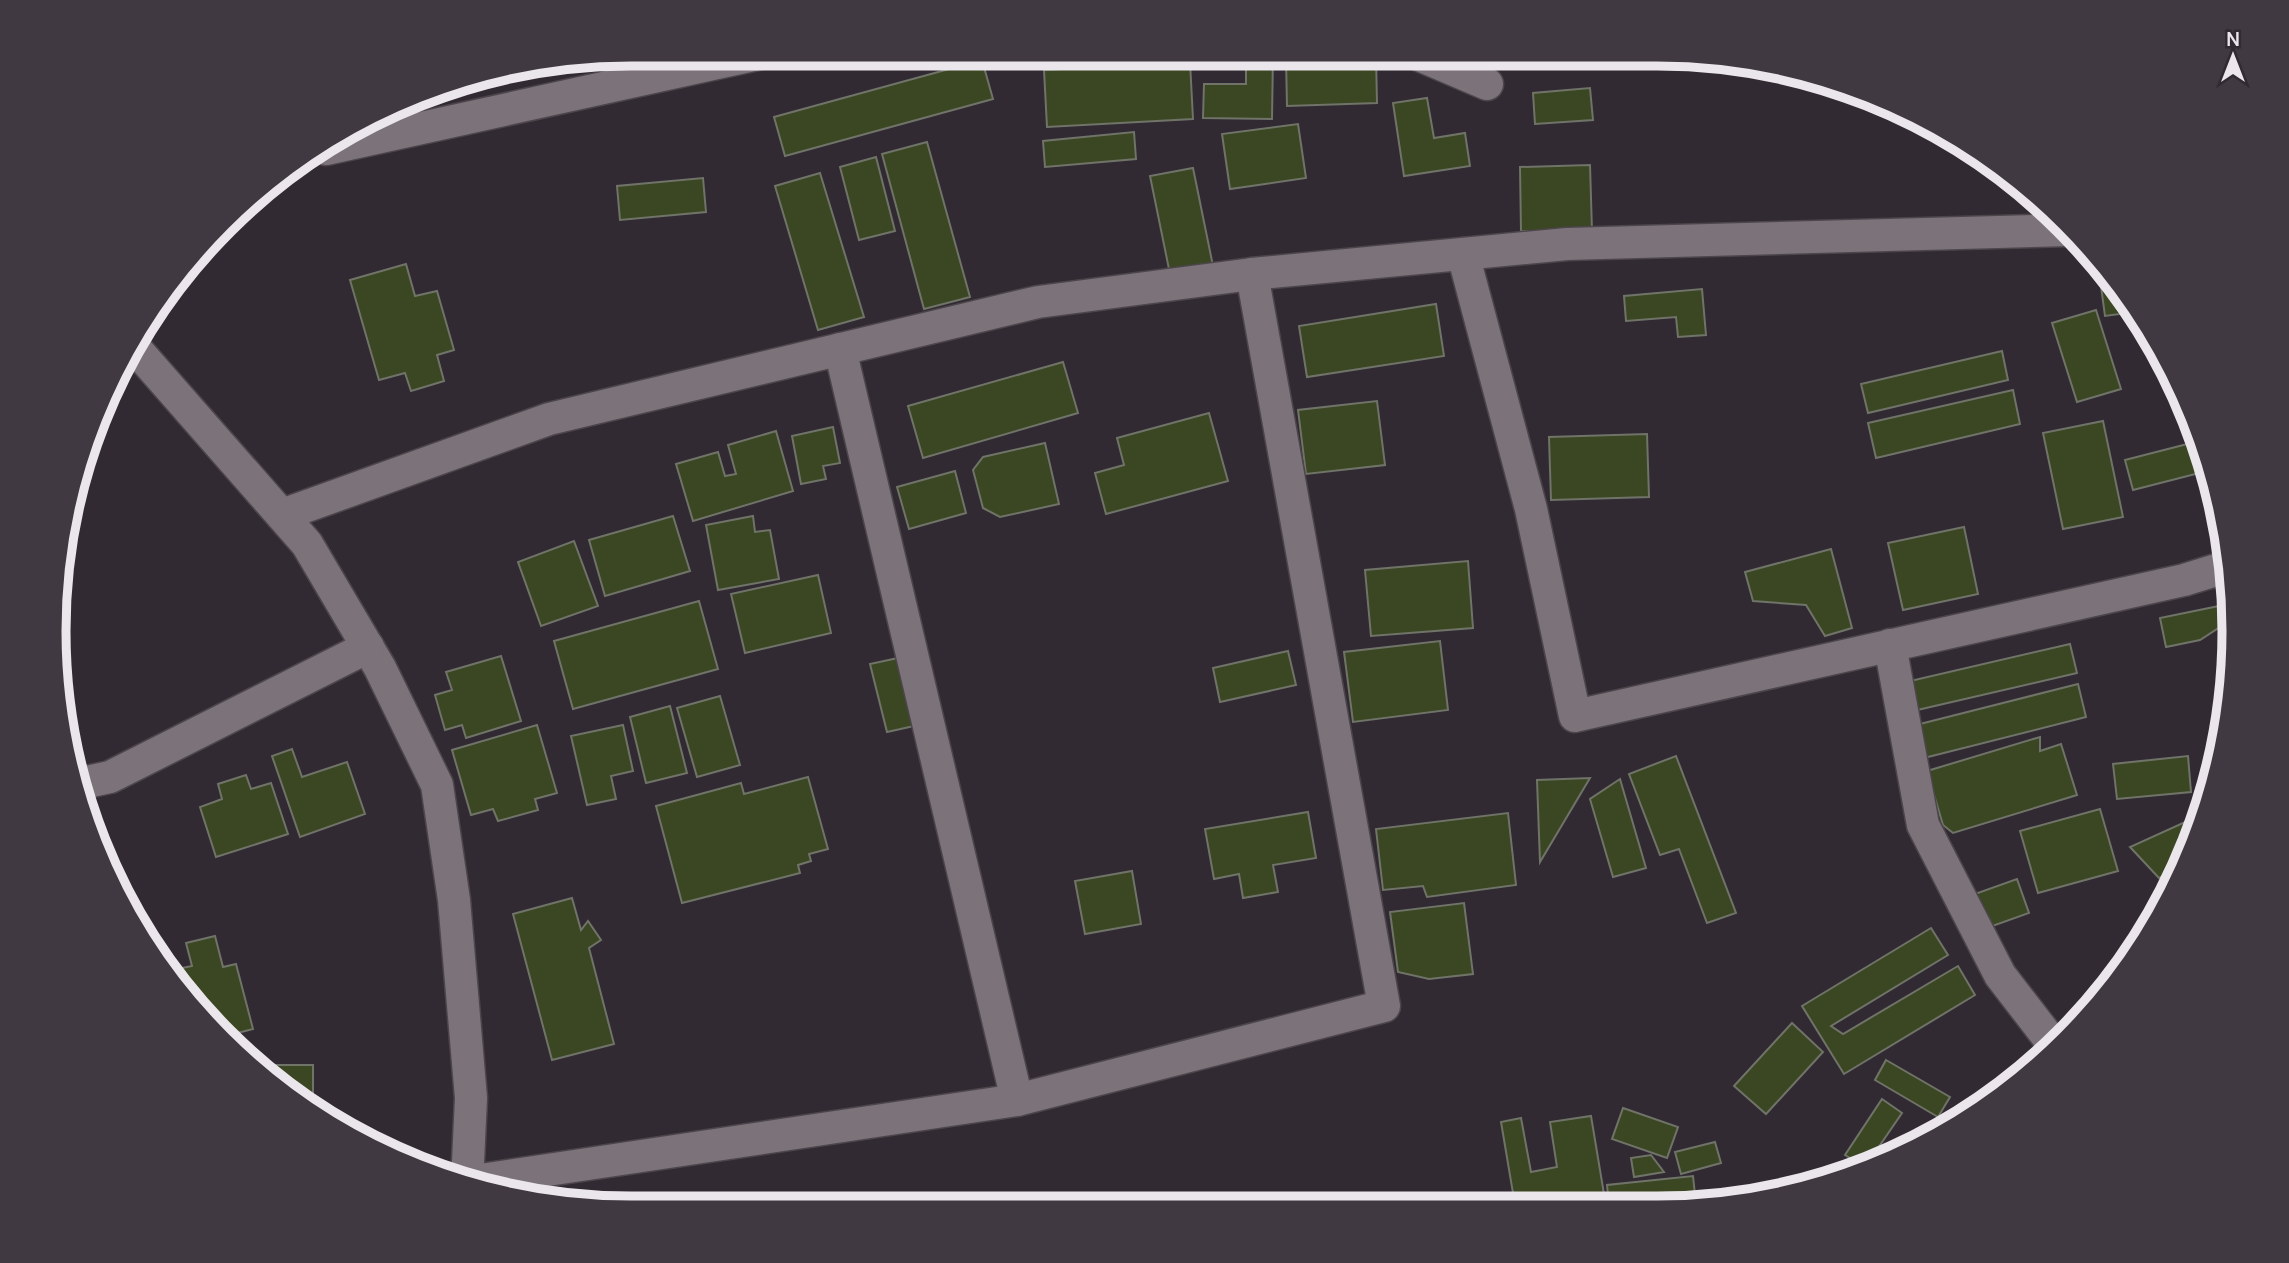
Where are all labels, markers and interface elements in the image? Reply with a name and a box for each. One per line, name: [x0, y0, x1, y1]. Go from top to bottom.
north arrow: [2198, 21, 2268, 91]
text: N: [2226, 26, 2240, 52]

